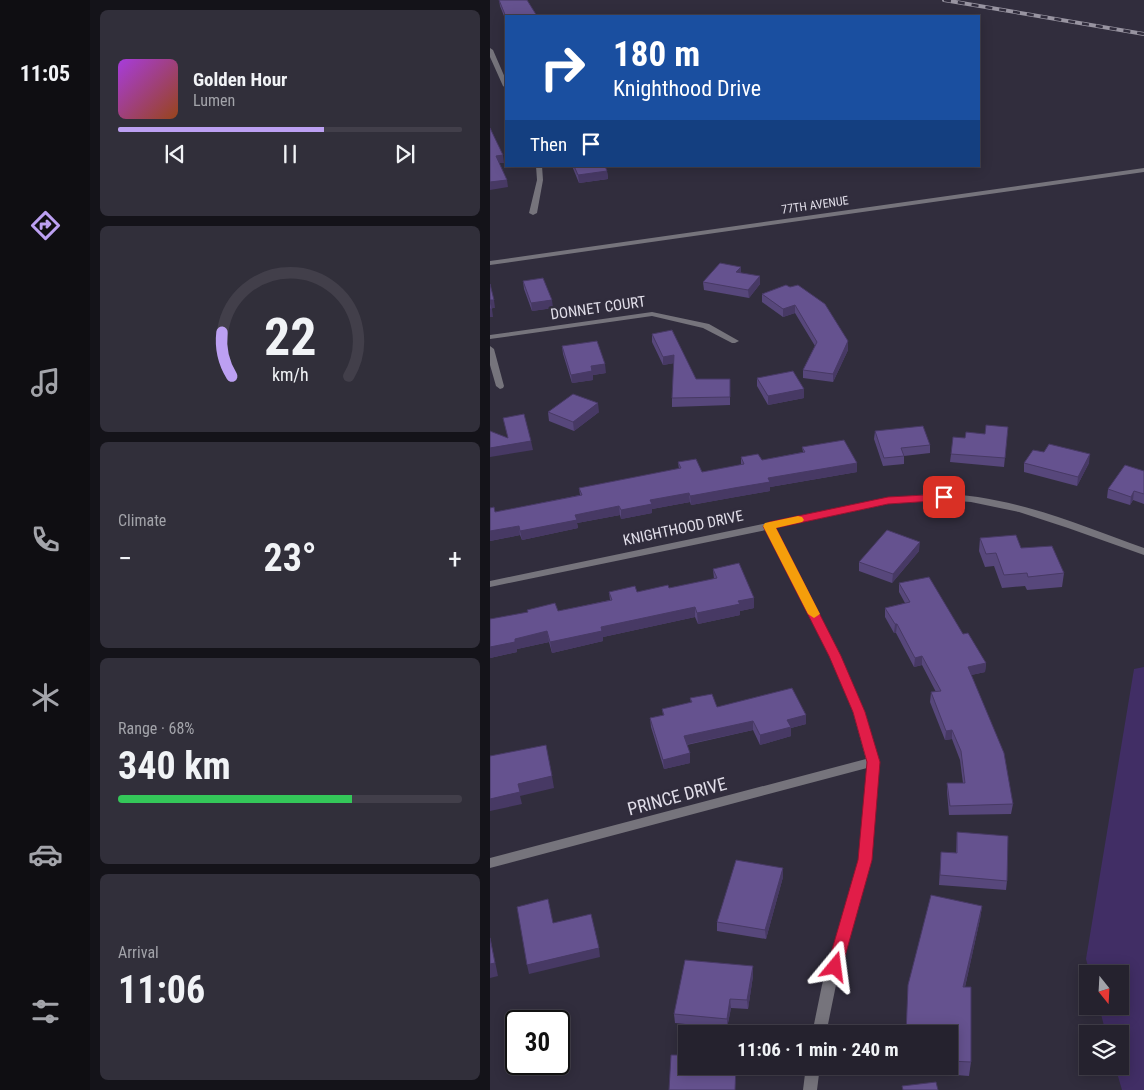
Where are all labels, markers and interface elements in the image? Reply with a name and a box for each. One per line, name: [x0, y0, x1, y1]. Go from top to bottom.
text: 180 m: [613, 34, 700, 75]
icon: right: [530, 35, 595, 100]
text: 11:05: [20, 61, 70, 86]
text: Golden Hour: [193, 68, 287, 91]
text: Knighthood Drive: [613, 76, 761, 101]
text: Lumen: [193, 91, 235, 110]
icon: arrive: [577, 130, 605, 158]
text: Then: [530, 133, 567, 156]
icon: previous: [161, 140, 189, 168]
icon: pause: [276, 140, 304, 168]
icon: next: [391, 140, 419, 168]
street label: 77TH AVENUE: [781, 193, 849, 217]
icon: directions: [28, 208, 63, 243]
street label: DONNET COURT: [549, 292, 647, 324]
text: 22: [264, 307, 316, 368]
text: km/h: [272, 364, 308, 385]
icon: music: [28, 365, 63, 400]
pin: [923, 476, 965, 518]
icon: arrive: [930, 483, 958, 511]
street label: KNIGHTHOOD DRIVE: [621, 506, 745, 550]
text: Climate: [118, 511, 166, 530]
icon: phone: [28, 522, 63, 557]
text: 23°: [263, 536, 317, 580]
text: −: [118, 542, 132, 575]
text: +: [448, 542, 462, 575]
icon: climate: [28, 680, 63, 715]
text: Range · 68%: [118, 719, 194, 738]
text: 340 km: [118, 744, 231, 788]
street label: PRINCE DRIVE: [625, 773, 729, 819]
icon: car: [28, 837, 63, 872]
position arrow: [808, 940, 860, 992]
text: Arrival: [118, 943, 159, 962]
north arrow: [1079, 965, 1129, 1015]
map controls: [1079, 965, 1129, 1075]
text: 11:06: [118, 968, 205, 1012]
icon: filters: [28, 994, 63, 1029]
speed limit sign: 30: [505, 1010, 570, 1075]
button: layers: [1079, 1025, 1129, 1075]
text: 11:06 · 1 min · 240 m: [737, 1038, 899, 1061]

